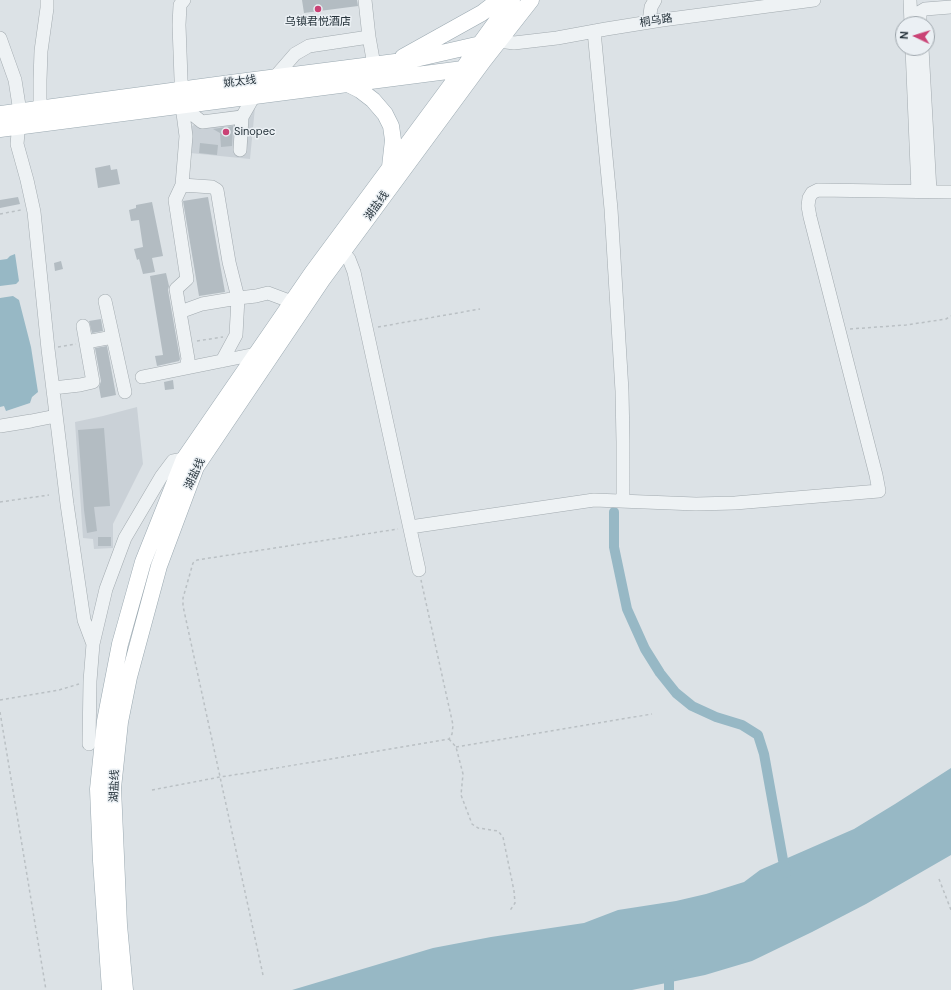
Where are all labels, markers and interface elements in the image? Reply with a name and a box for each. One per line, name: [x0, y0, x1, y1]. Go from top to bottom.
marker: 乌镇君悦酒店: [313, 4, 323, 14]
street label: 桐乌路: [639, 12, 673, 30]
place label: 乌镇君悦酒店: [285, 15, 351, 29]
north arrow: [895, 16, 935, 56]
text: N: [897, 31, 911, 40]
street label: 姚太线: [223, 73, 257, 91]
place label: Sinopec: [234, 125, 275, 139]
marker: Sinopec: [221, 127, 231, 137]
street label: 湖盐线: [362, 189, 392, 223]
street label: 湖盐线: [182, 456, 208, 492]
street label: 湖盐线: [108, 769, 122, 803]

